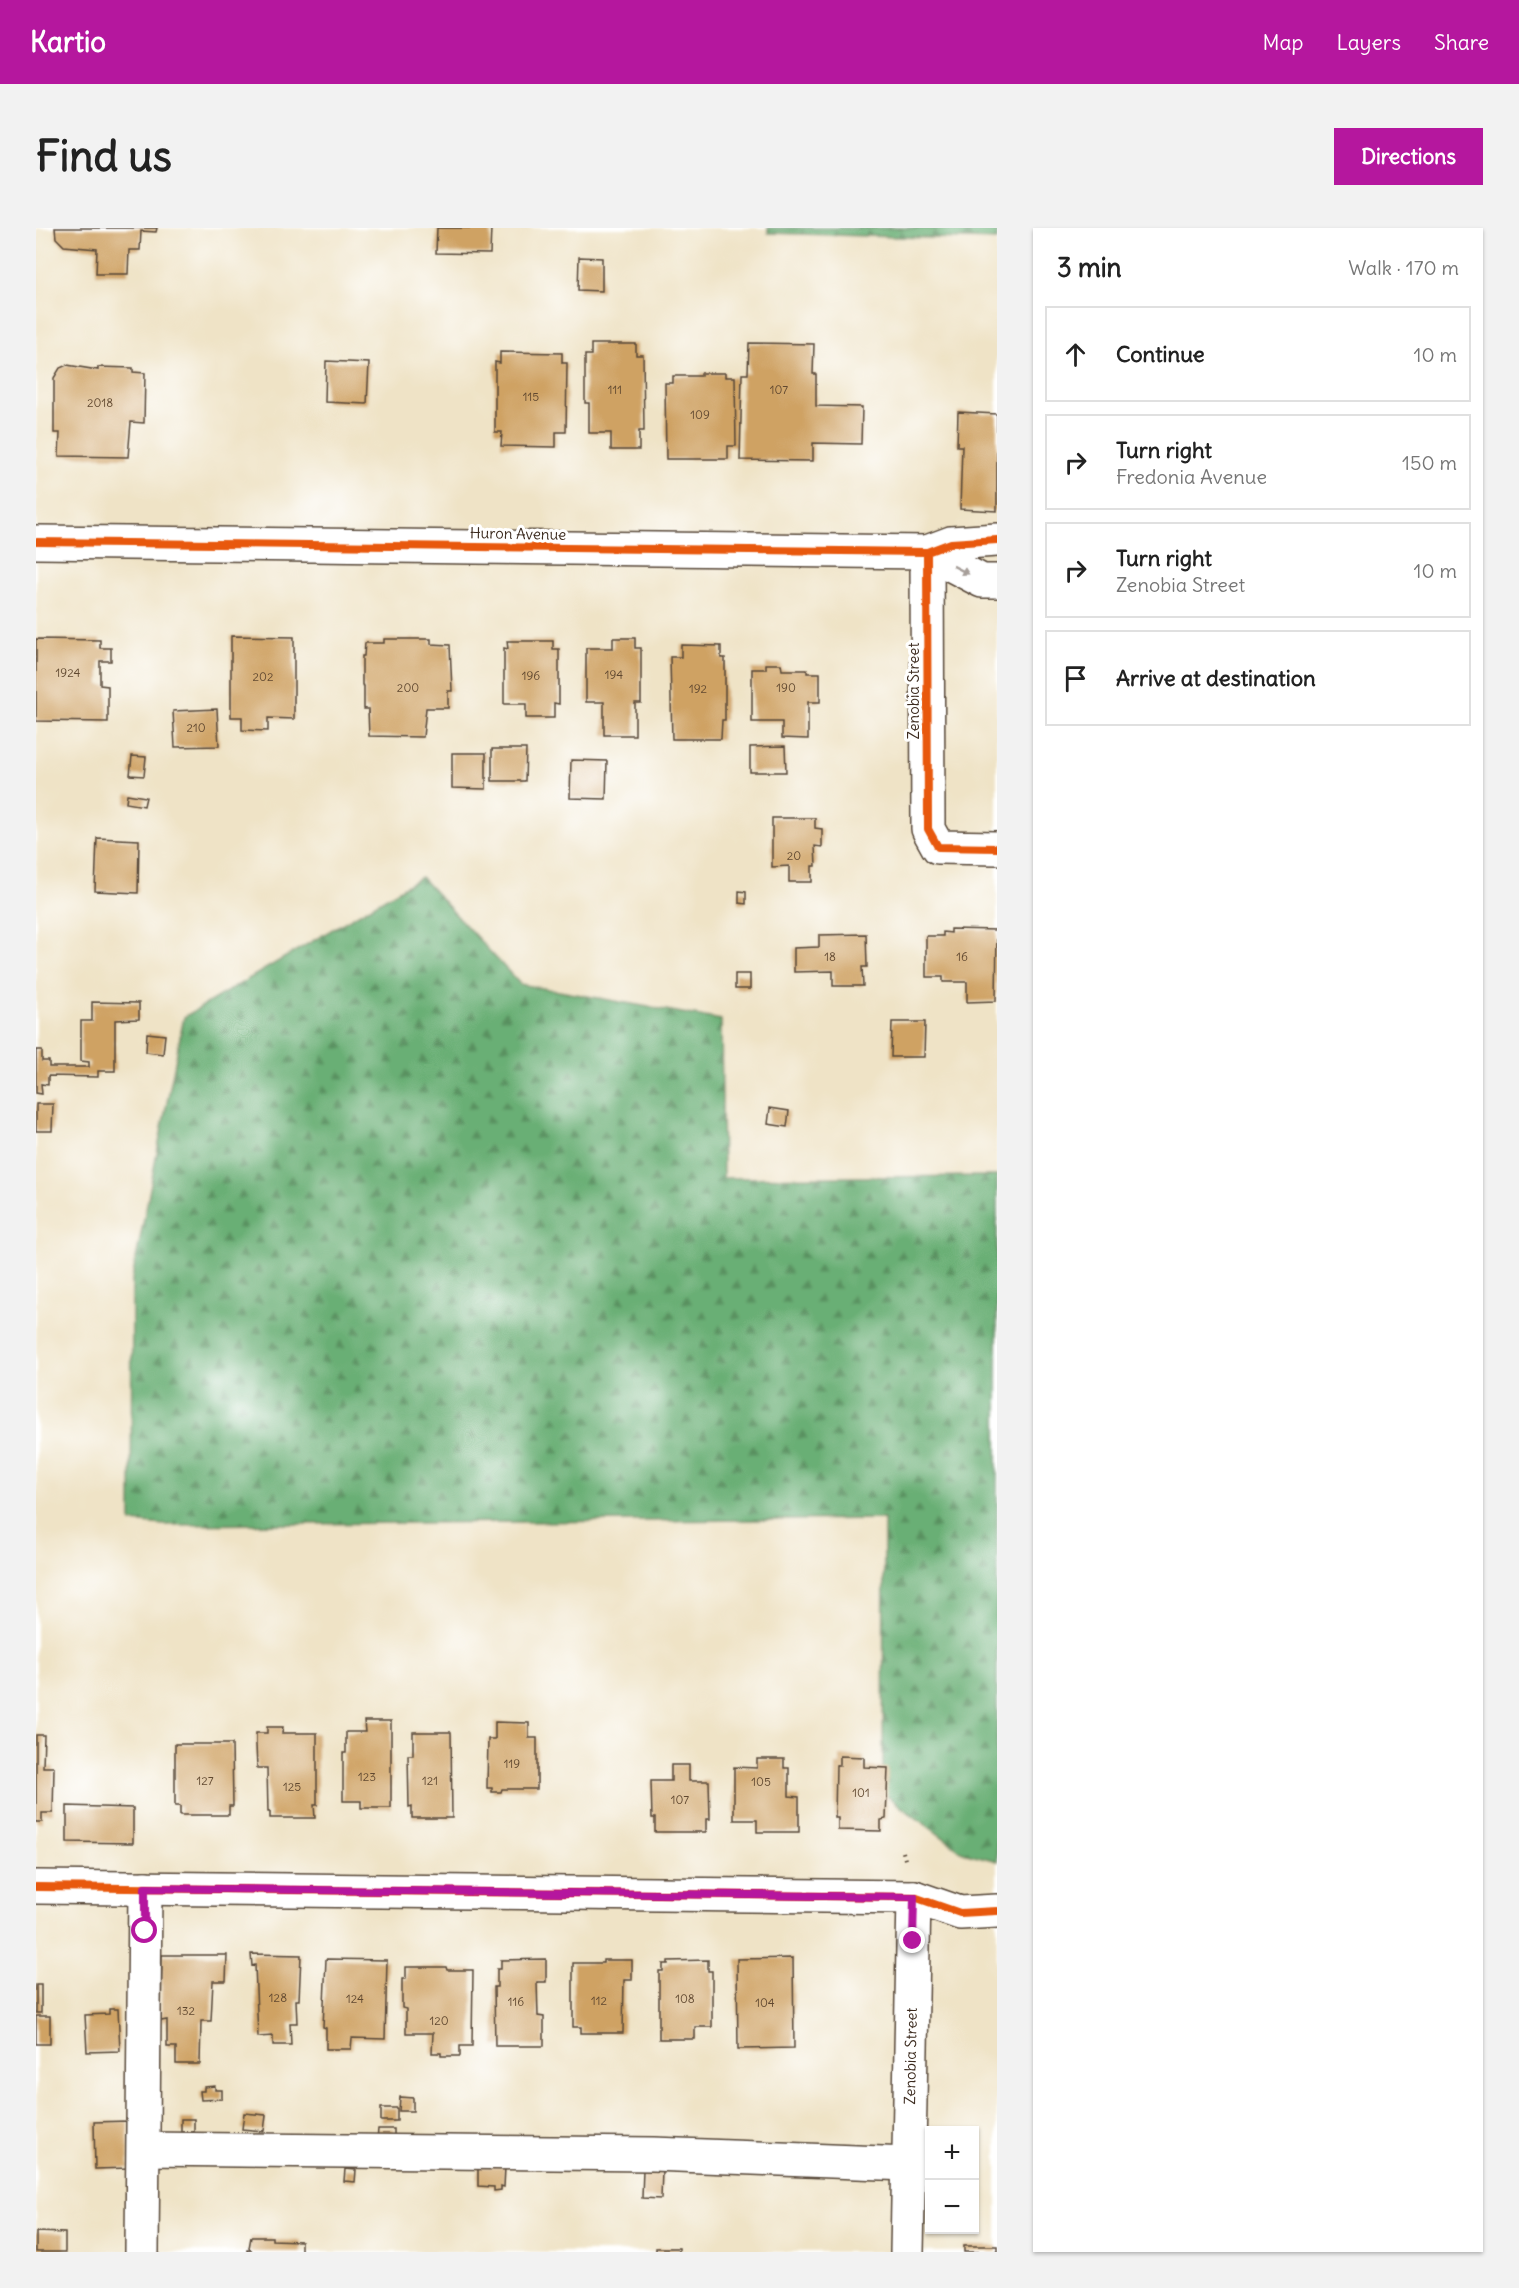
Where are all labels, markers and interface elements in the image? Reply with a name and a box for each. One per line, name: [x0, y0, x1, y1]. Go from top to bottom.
text: Kartio: [30, 24, 106, 60]
text: Map: [1263, 29, 1303, 56]
text: Layers: [1336, 29, 1401, 56]
text: Share: [1434, 29, 1489, 56]
button: Directions: [1334, 128, 1483, 185]
text: Find us: [36, 130, 172, 182]
text: 3 min: [1057, 251, 1122, 284]
text: Walk · 170 m: [1348, 255, 1459, 280]
icon: ahead: [1059, 338, 1092, 371]
text: Continue: [1116, 340, 1205, 368]
text: 10 m: [1414, 342, 1457, 367]
house number: 111: [608, 382, 622, 397]
house number: 107: [770, 382, 788, 397]
house number: 115: [523, 389, 539, 404]
house number: 2018: [87, 395, 113, 410]
house number: 109: [690, 407, 710, 422]
text: Turn right: [1116, 436, 1212, 464]
icon: right: [1059, 446, 1092, 479]
text: 150 m: [1402, 450, 1457, 475]
text: Fredonia Avenue: [1116, 464, 1267, 489]
street label: Huron Avenue: [470, 523, 566, 544]
text: Turn right: [1116, 544, 1212, 572]
icon: right: [1059, 554, 1092, 587]
text: 10 m: [1414, 558, 1457, 583]
one-way arrow: [953, 565, 970, 575]
text: Zenobia Street: [1116, 572, 1245, 597]
street label: Zenobia Street: [904, 643, 923, 739]
icon: arrive: [1059, 662, 1092, 695]
text: Arrive at destination: [1116, 664, 1316, 692]
house number: 1924: [56, 665, 81, 680]
house number: 194: [605, 667, 623, 682]
house number: 196: [522, 668, 540, 683]
house number: 202: [252, 669, 274, 684]
house number: 200: [397, 680, 419, 695]
house number: 190: [776, 680, 796, 695]
house number: 192: [689, 681, 708, 696]
house number: 210: [186, 720, 206, 735]
house number: 20: [787, 848, 801, 863]
house number: 18: [824, 949, 836, 964]
house number: 16: [956, 949, 968, 964]
house number: 119: [504, 1756, 520, 1771]
house number: 123: [358, 1769, 376, 1784]
house number: 127: [196, 1773, 214, 1788]
house number: 121: [422, 1773, 438, 1788]
house number: 105: [751, 1774, 771, 1789]
house number: 125: [283, 1779, 301, 1794]
house number: 101: [852, 1785, 870, 1800]
house number: 107: [671, 1792, 689, 1807]
route start: [131, 1917, 157, 1943]
route end: [899, 1927, 925, 1953]
house number: 128: [269, 1990, 287, 2005]
house number: 124: [346, 1991, 364, 2006]
house number: 108: [675, 1991, 695, 2006]
house number: 112: [591, 1993, 607, 2008]
house number: 116: [508, 1994, 524, 2009]
house number: 104: [755, 1995, 775, 2010]
house number: 132: [177, 2003, 196, 2018]
street label: Zenobia Street: [900, 2007, 921, 2105]
house number: 120: [429, 2013, 449, 2028]
map controls: [925, 2126, 979, 2234]
button: +: [925, 2126, 979, 2180]
button: −: [925, 2180, 979, 2234]

